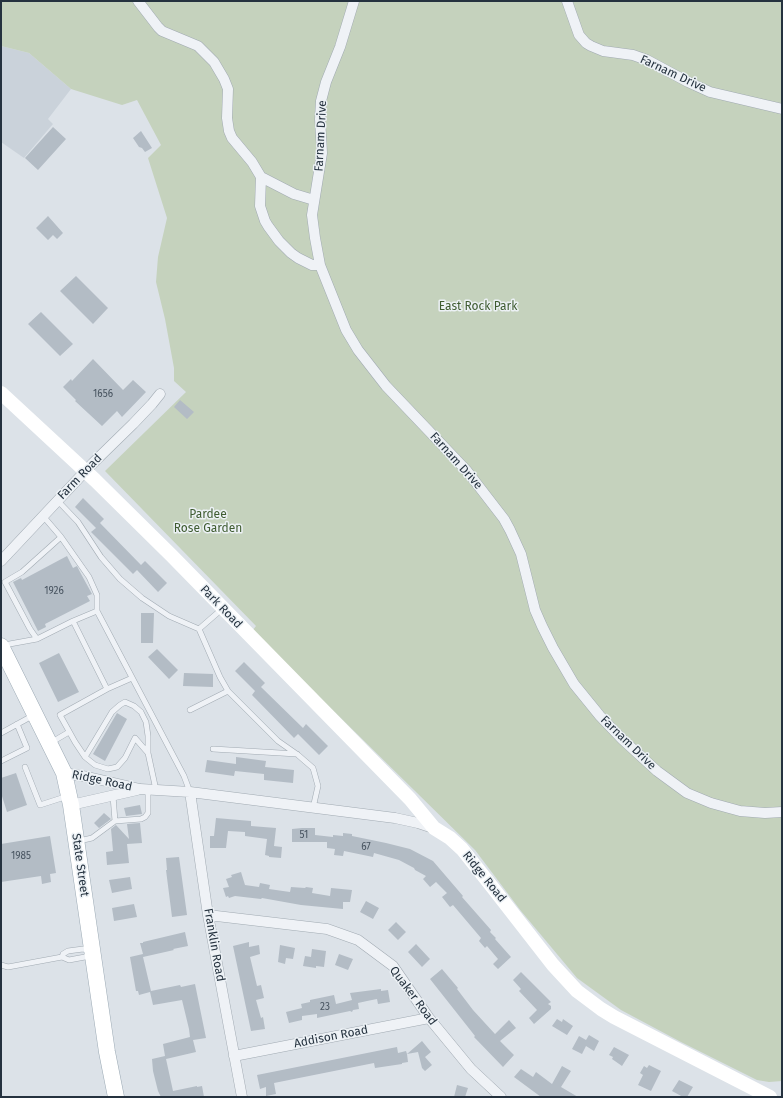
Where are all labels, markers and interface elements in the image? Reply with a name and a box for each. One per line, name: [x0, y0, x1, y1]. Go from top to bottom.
street label: Farnam Drive: [638, 52, 708, 96]
street label: Farnam Drive: [312, 100, 330, 172]
park label: East Rock Park: [439, 300, 517, 314]
house number: 1656: [93, 388, 113, 400]
street label: Farnam Drive: [427, 430, 485, 492]
street label: Farm Road: [55, 451, 105, 503]
park label: Pardee Rose Garden: [174, 508, 242, 536]
street label: Park Road: [197, 582, 245, 632]
house number: 1926: [44, 585, 64, 597]
street label: Farnam Drive: [597, 713, 659, 773]
street label: Ridge Road: [71, 768, 133, 794]
house number: 51: [300, 829, 308, 841]
street label: State Street: [68, 832, 92, 898]
house number: 67: [361, 841, 371, 853]
street label: Ridge Road: [459, 849, 509, 905]
house number: 1985: [11, 850, 31, 862]
street label: Franklin Road: [200, 907, 228, 983]
street label: Quaker Road: [386, 964, 440, 1028]
house number: 23: [320, 1001, 330, 1013]
street label: Addison Road: [293, 1023, 369, 1051]

